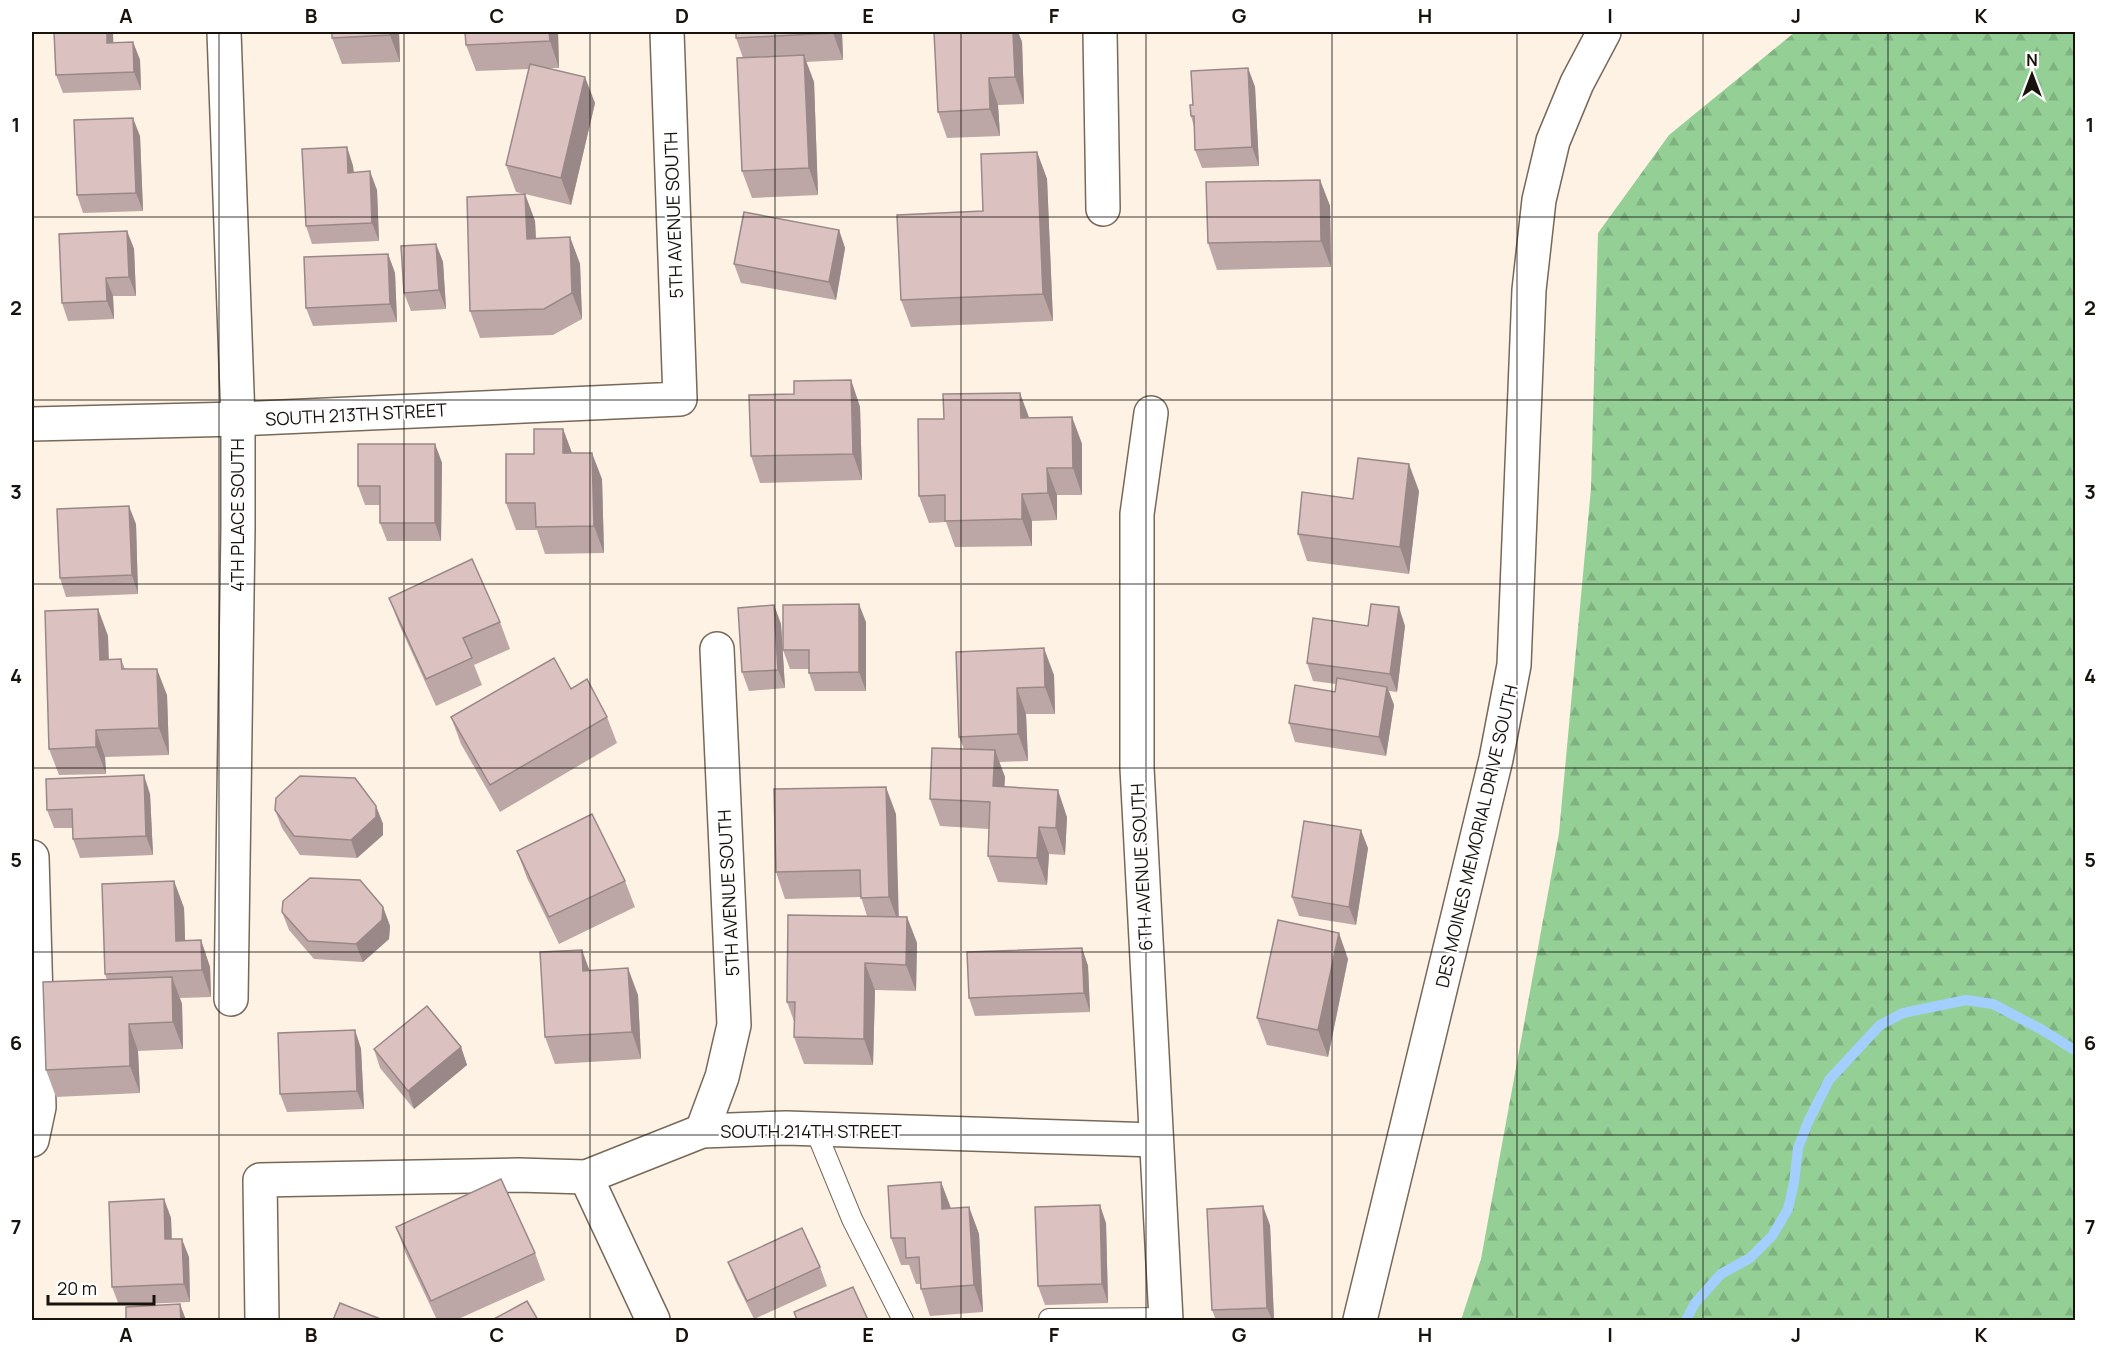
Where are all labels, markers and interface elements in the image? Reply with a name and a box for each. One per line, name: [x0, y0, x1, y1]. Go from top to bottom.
text: A: [119, 2, 133, 29]
text: B: [305, 2, 318, 29]
text: C: [490, 2, 504, 29]
text: D: [675, 2, 689, 29]
text: E: [862, 2, 874, 29]
text: F: [1049, 2, 1060, 29]
text: G: [1232, 2, 1247, 29]
text: H: [1418, 2, 1432, 29]
text: I: [1607, 2, 1613, 29]
text: J: [1791, 2, 1801, 29]
text: K: [1975, 2, 1988, 29]
north arrow: [2002, 45, 2062, 105]
text: N: [2026, 49, 2038, 71]
text: 1: [12, 111, 20, 138]
text: 1: [2086, 111, 2094, 138]
street label: 5TH AVENUE SOUTH: [658, 131, 688, 299]
text: 2: [10, 294, 22, 321]
text: 2: [2084, 294, 2096, 321]
street label: SOUTH 213TH STREET: [265, 397, 448, 431]
street label: 4TH PLACE SOUTH: [225, 438, 249, 592]
text: 3: [10, 478, 22, 505]
text: 3: [2084, 478, 2096, 505]
text: 4: [10, 662, 22, 689]
text: 4: [2084, 662, 2096, 689]
street label: DES MOINES MEMORIAL DRIVE SOUTH: [1429, 682, 1523, 990]
street label: 6TH AVENUE SOUTH: [1125, 783, 1157, 951]
street label: 5TH AVENUE SOUTH: [712, 809, 744, 977]
text: 5: [10, 846, 22, 873]
text: 5: [2084, 846, 2096, 873]
text: 6: [10, 1029, 22, 1056]
text: 6: [2084, 1029, 2096, 1056]
street label: SOUTH 214TH STREET: [720, 1119, 902, 1143]
text: 7: [11, 1213, 21, 1240]
text: 7: [2085, 1213, 2095, 1240]
scale bar: [48, 1268, 154, 1306]
text: 20 m: [57, 1276, 97, 1300]
text: A: [119, 1321, 133, 1348]
text: B: [305, 1321, 318, 1348]
text: C: [490, 1321, 504, 1348]
text: D: [675, 1321, 689, 1348]
text: E: [862, 1321, 874, 1348]
text: F: [1049, 1321, 1060, 1348]
text: G: [1232, 1321, 1247, 1348]
text: H: [1418, 1321, 1432, 1348]
text: I: [1607, 1321, 1613, 1348]
text: J: [1791, 1321, 1801, 1348]
text: K: [1975, 1321, 1988, 1348]

